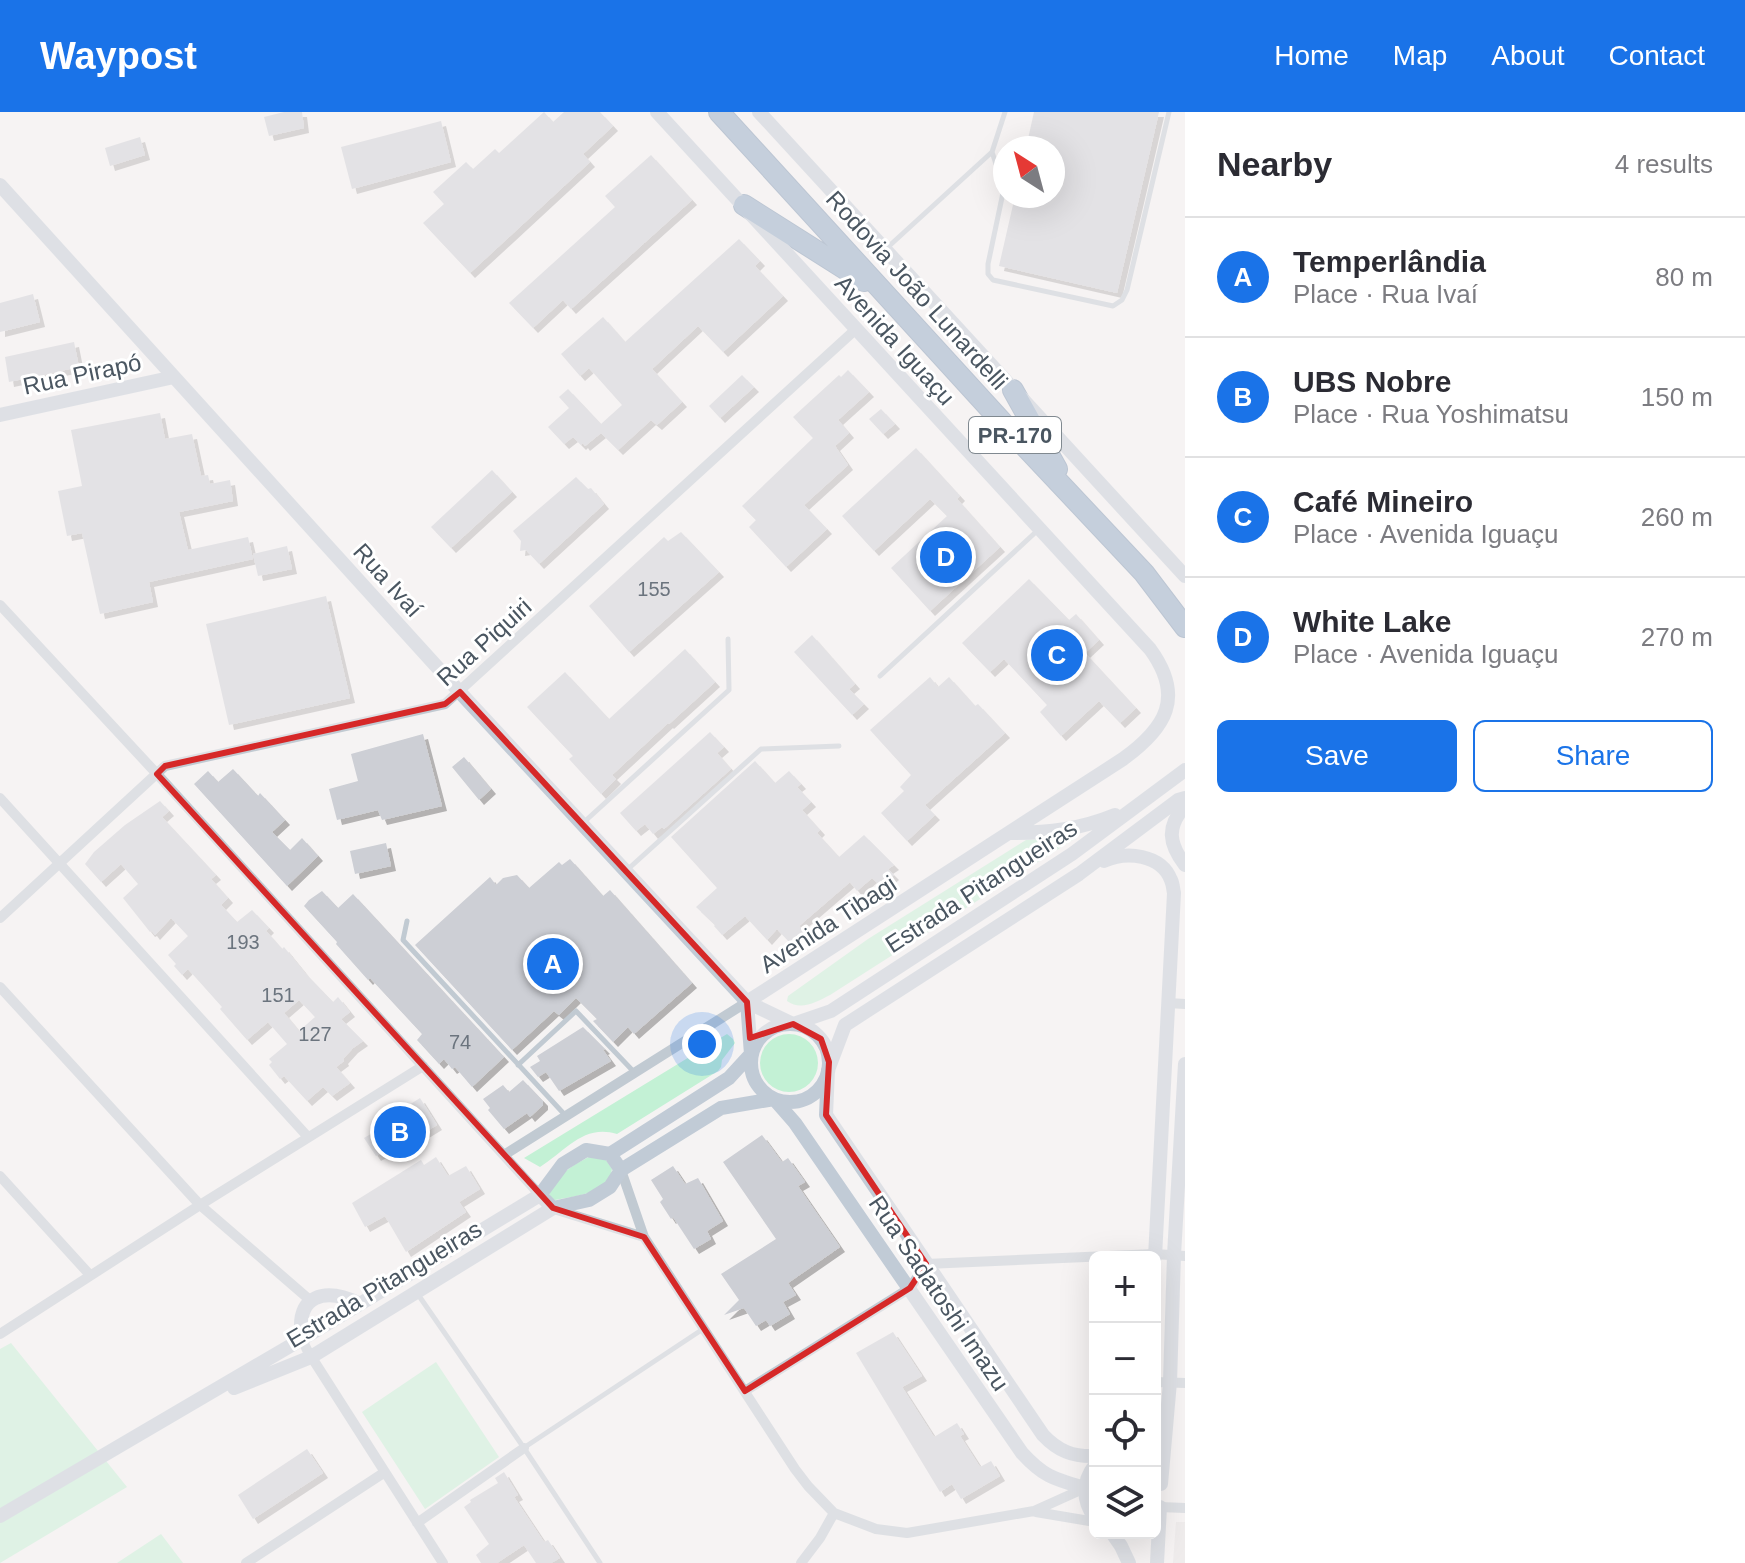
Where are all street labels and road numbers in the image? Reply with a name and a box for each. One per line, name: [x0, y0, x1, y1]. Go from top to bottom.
street label: Rodovia João Lunardelli: [821, 185, 1013, 395]
street label: Avenida Iguaçu: [830, 270, 960, 410]
street label: Rua Pirapó: [20, 348, 144, 400]
road number: PR-170: [969, 417, 1061, 453]
street label: Rua Ivaí: [348, 538, 428, 622]
street label: Rua Piquiri: [431, 593, 537, 691]
street label: Estrada Pitangueiras: [880, 814, 1082, 958]
street label: Avenida Tibagi: [755, 870, 901, 978]
street label: Rua Sadatoshi Imazu: [864, 1190, 1014, 1396]
street label: Estrada Pitangueiras: [282, 1215, 486, 1353]

